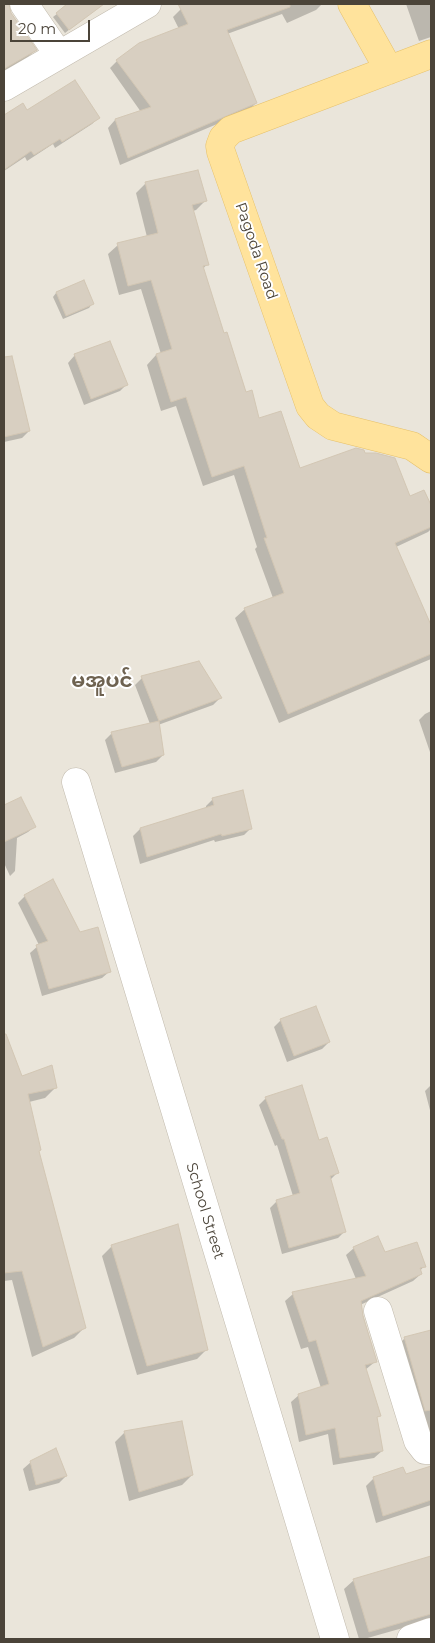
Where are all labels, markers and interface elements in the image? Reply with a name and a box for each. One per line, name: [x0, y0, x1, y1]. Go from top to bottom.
scale bar: [12, 10, 92, 42]
text: 20 m: [18, 19, 56, 38]
street label: Pagoda Road: [231, 200, 281, 302]
district label: မအူပင်: [71, 669, 133, 693]
street label: School Street: [182, 1161, 228, 1261]

